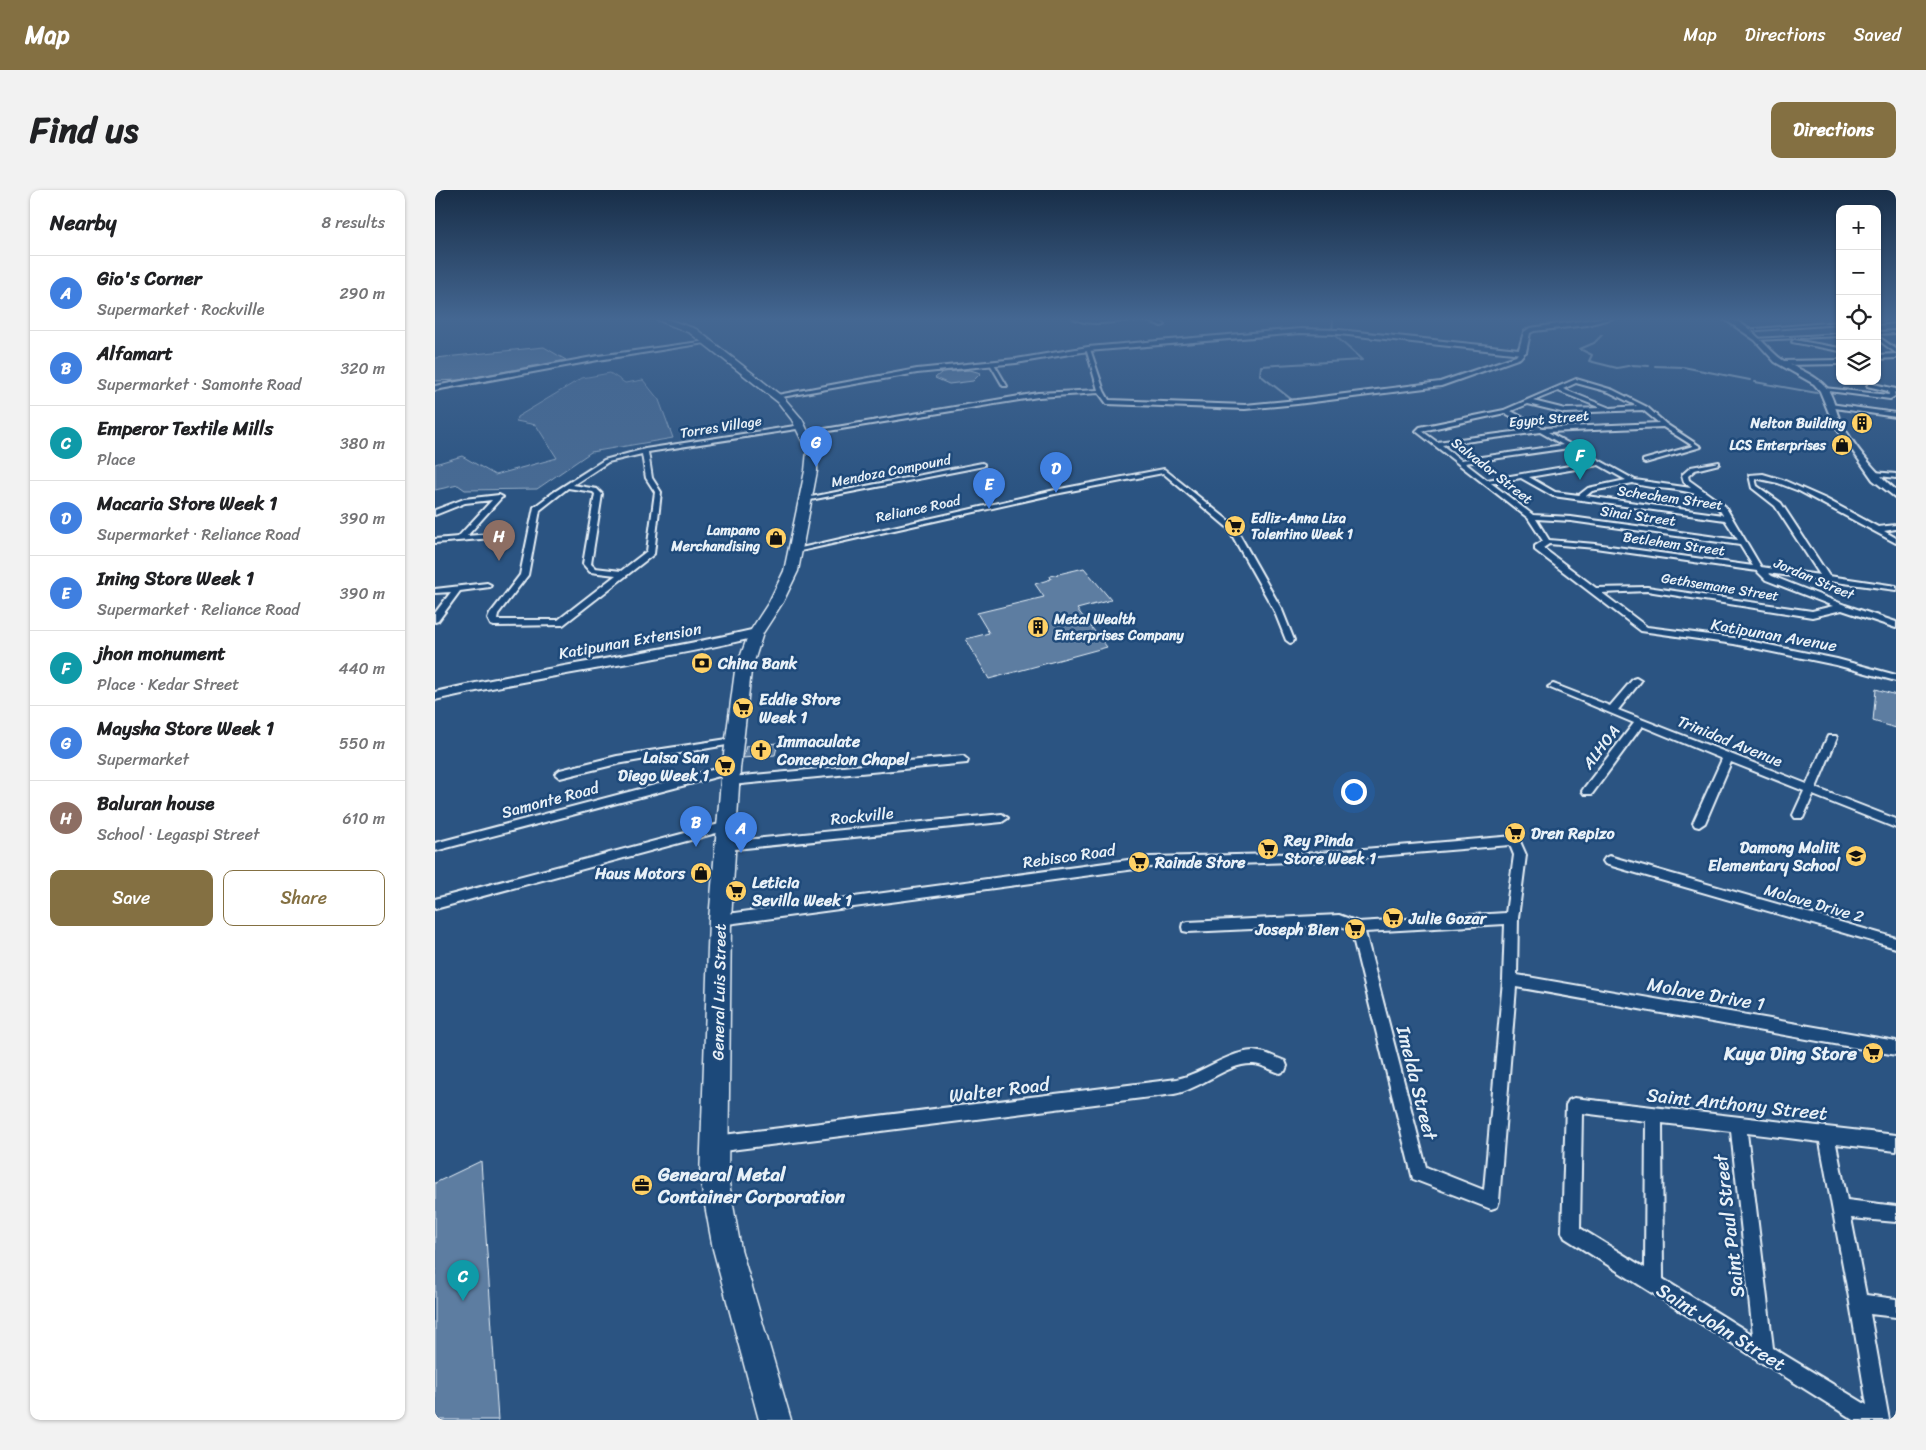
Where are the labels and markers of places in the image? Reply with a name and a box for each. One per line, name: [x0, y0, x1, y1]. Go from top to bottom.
place label: Nelton Building: [1750, 411, 1847, 436]
building icon: Nelton Building: [1850, 411, 1874, 435]
pin: G: [800, 426, 832, 467]
place label: LCS Enterprises: [1729, 433, 1827, 458]
shop icon: LCS Enterprises: [1830, 433, 1854, 457]
pin: F: [1564, 439, 1596, 480]
pin: D: [1040, 452, 1072, 493]
pin: E: [973, 468, 1005, 509]
place label: Edliz-Anna Liza Tolentino Week 1: [1251, 506, 1353, 547]
supermarket icon: Edliz-Anna Liza Tolentino Week 1: [1223, 514, 1247, 538]
place label: Lampano Merchandising: [670, 518, 761, 559]
pin: H: [483, 520, 515, 561]
shop icon: Lampano Merchandising: [764, 526, 788, 550]
place label: Metal Wealth Enterprises Company: [1053, 607, 1184, 648]
building icon: Metal Wealth Enterprises Company: [1026, 615, 1050, 639]
place label: China Bank: [717, 649, 798, 678]
bank icon: China Bank: [690, 651, 714, 675]
place label: Eddie Store Week 1: [759, 685, 842, 732]
supermarket icon: Eddie Store Week 1: [731, 696, 755, 720]
place label: Immaculate Concepcion Chapel: [776, 727, 910, 774]
church icon: Immaculate Concepcion Chapel: [749, 738, 773, 762]
place label: Laisa San Diego Week 1: [618, 743, 709, 790]
supermarket icon: Laisa San Diego Week 1: [713, 754, 737, 778]
pin: B: [680, 806, 712, 847]
pin: A: [725, 812, 757, 853]
place label: Dren Repizo: [1531, 819, 1616, 848]
supermarket icon: Dren Repizo: [1503, 821, 1527, 845]
place label: Rey Pinda Store Week 1: [1283, 826, 1376, 873]
place label: Damong Maliit Elementary School: [1708, 833, 1841, 880]
supermarket icon: Rey Pinda Store Week 1: [1256, 837, 1280, 861]
school or university icon: Damong Maliit Elementary School: [1844, 844, 1868, 868]
place label: Rainde Store: [1154, 848, 1246, 877]
supermarket icon: Rainde Store: [1127, 850, 1151, 874]
place label: Haus Motors: [594, 859, 686, 888]
shop icon: Haus Motors: [689, 861, 713, 885]
place label: Leticia Sevilla Week 1: [751, 868, 852, 915]
supermarket icon: Leticia Sevilla Week 1: [724, 879, 748, 903]
place label: Julie Gozar: [1408, 904, 1488, 933]
supermarket icon: Julie Gozar: [1381, 906, 1405, 930]
place label: Joseph Bien: [1254, 915, 1339, 944]
supermarket icon: Joseph Bien: [1343, 917, 1367, 941]
place label: Kuya Ding Store: [1723, 1037, 1857, 1070]
supermarket icon: Kuya Ding Store: [1861, 1041, 1885, 1065]
place label: Genearal Metal Container Corporation: [657, 1158, 846, 1213]
office icon: Genearal Metal Container Corporation: [630, 1173, 654, 1197]
pin: C: [447, 1260, 479, 1301]

